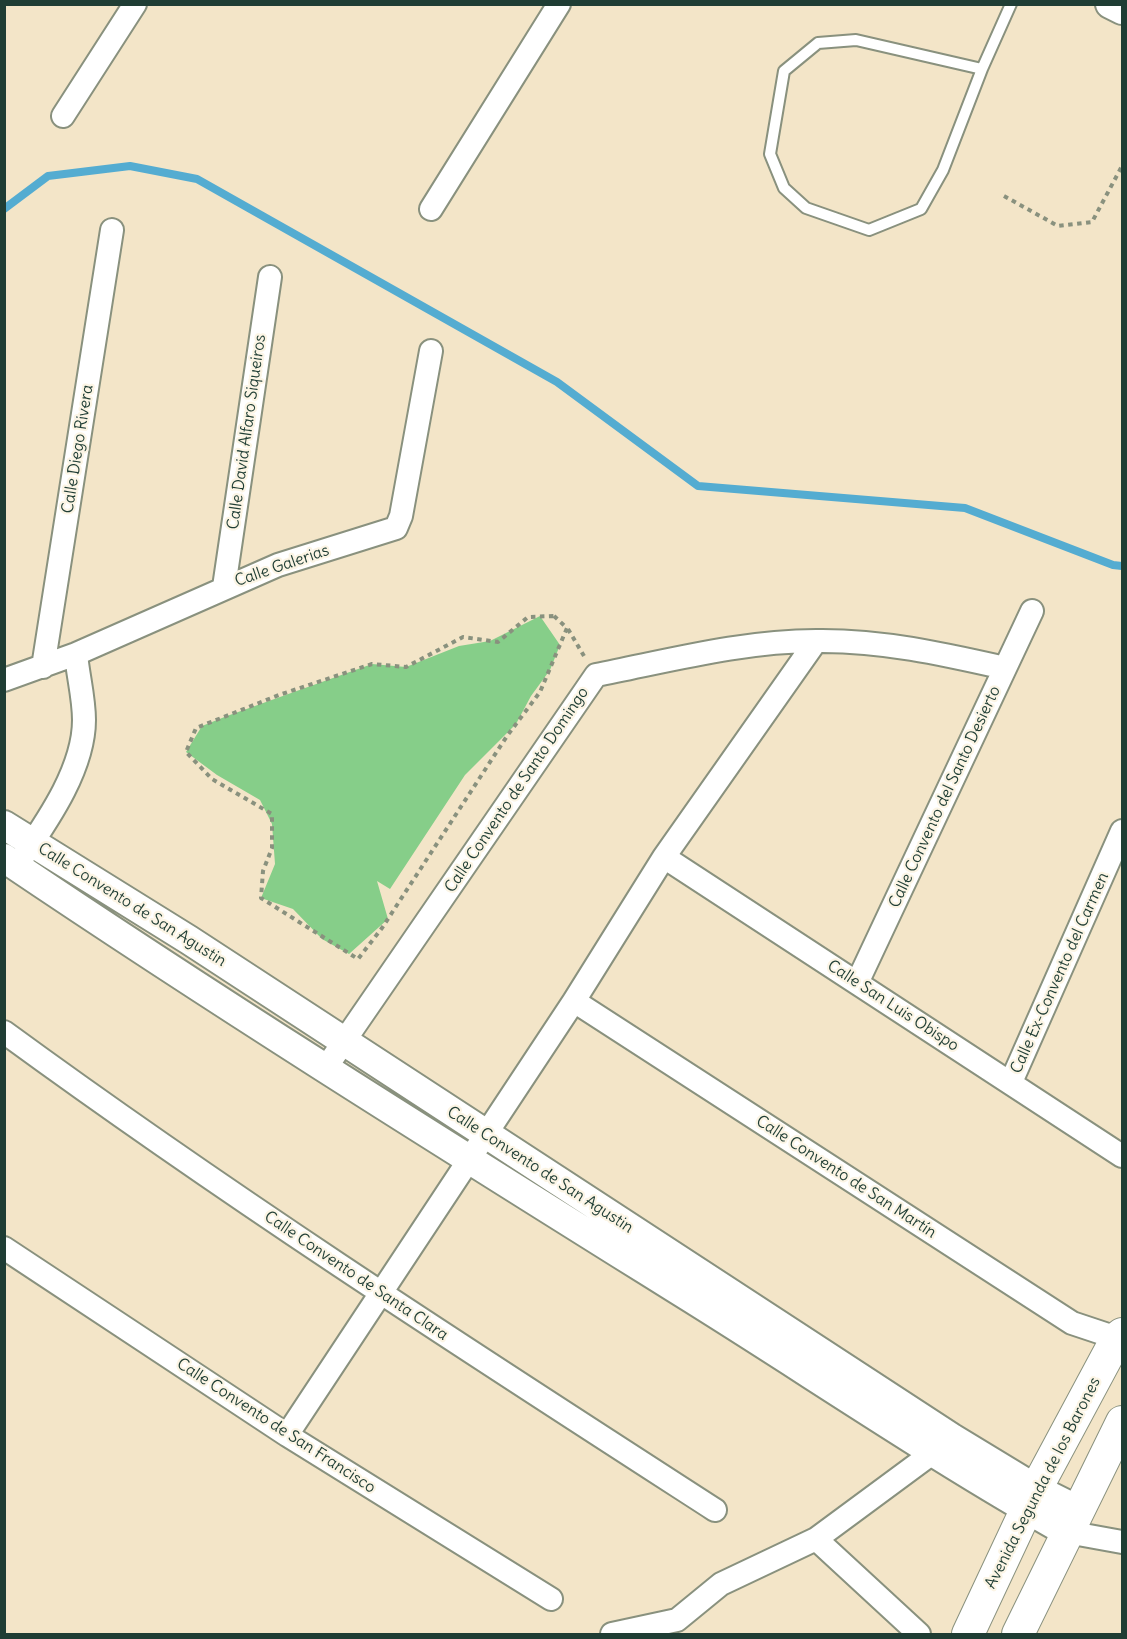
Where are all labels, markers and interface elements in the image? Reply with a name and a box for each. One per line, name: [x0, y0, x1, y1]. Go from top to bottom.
street label: Calle David Alfaro Siqueiros: [224, 333, 270, 531]
street label: Calle Diego Rivera: [58, 383, 98, 515]
street label: Calle Galerias: [232, 541, 332, 591]
street label: Calle Convento del Santo Desierto: [885, 683, 1005, 911]
street label: Calle Convento de Santo Domingo: [441, 684, 593, 896]
street label: Calle Convento de San Agustin: [34, 839, 230, 971]
street label: Calle Ex-Convento del Carmen: [1007, 869, 1113, 1077]
street label: Calle San Luis Obispo: [824, 956, 962, 1056]
street label: Calle Convento de San Agustin: [443, 1103, 637, 1237]
street label: Calle Convento de San Martín: [752, 1112, 940, 1242]
street label: Calle Convento de Santa Clara: [261, 1207, 451, 1345]
street label: Calle Convento de San Francisco: [173, 1354, 379, 1498]
street label: Avenida Segunda de los Barones: [981, 1374, 1105, 1592]

